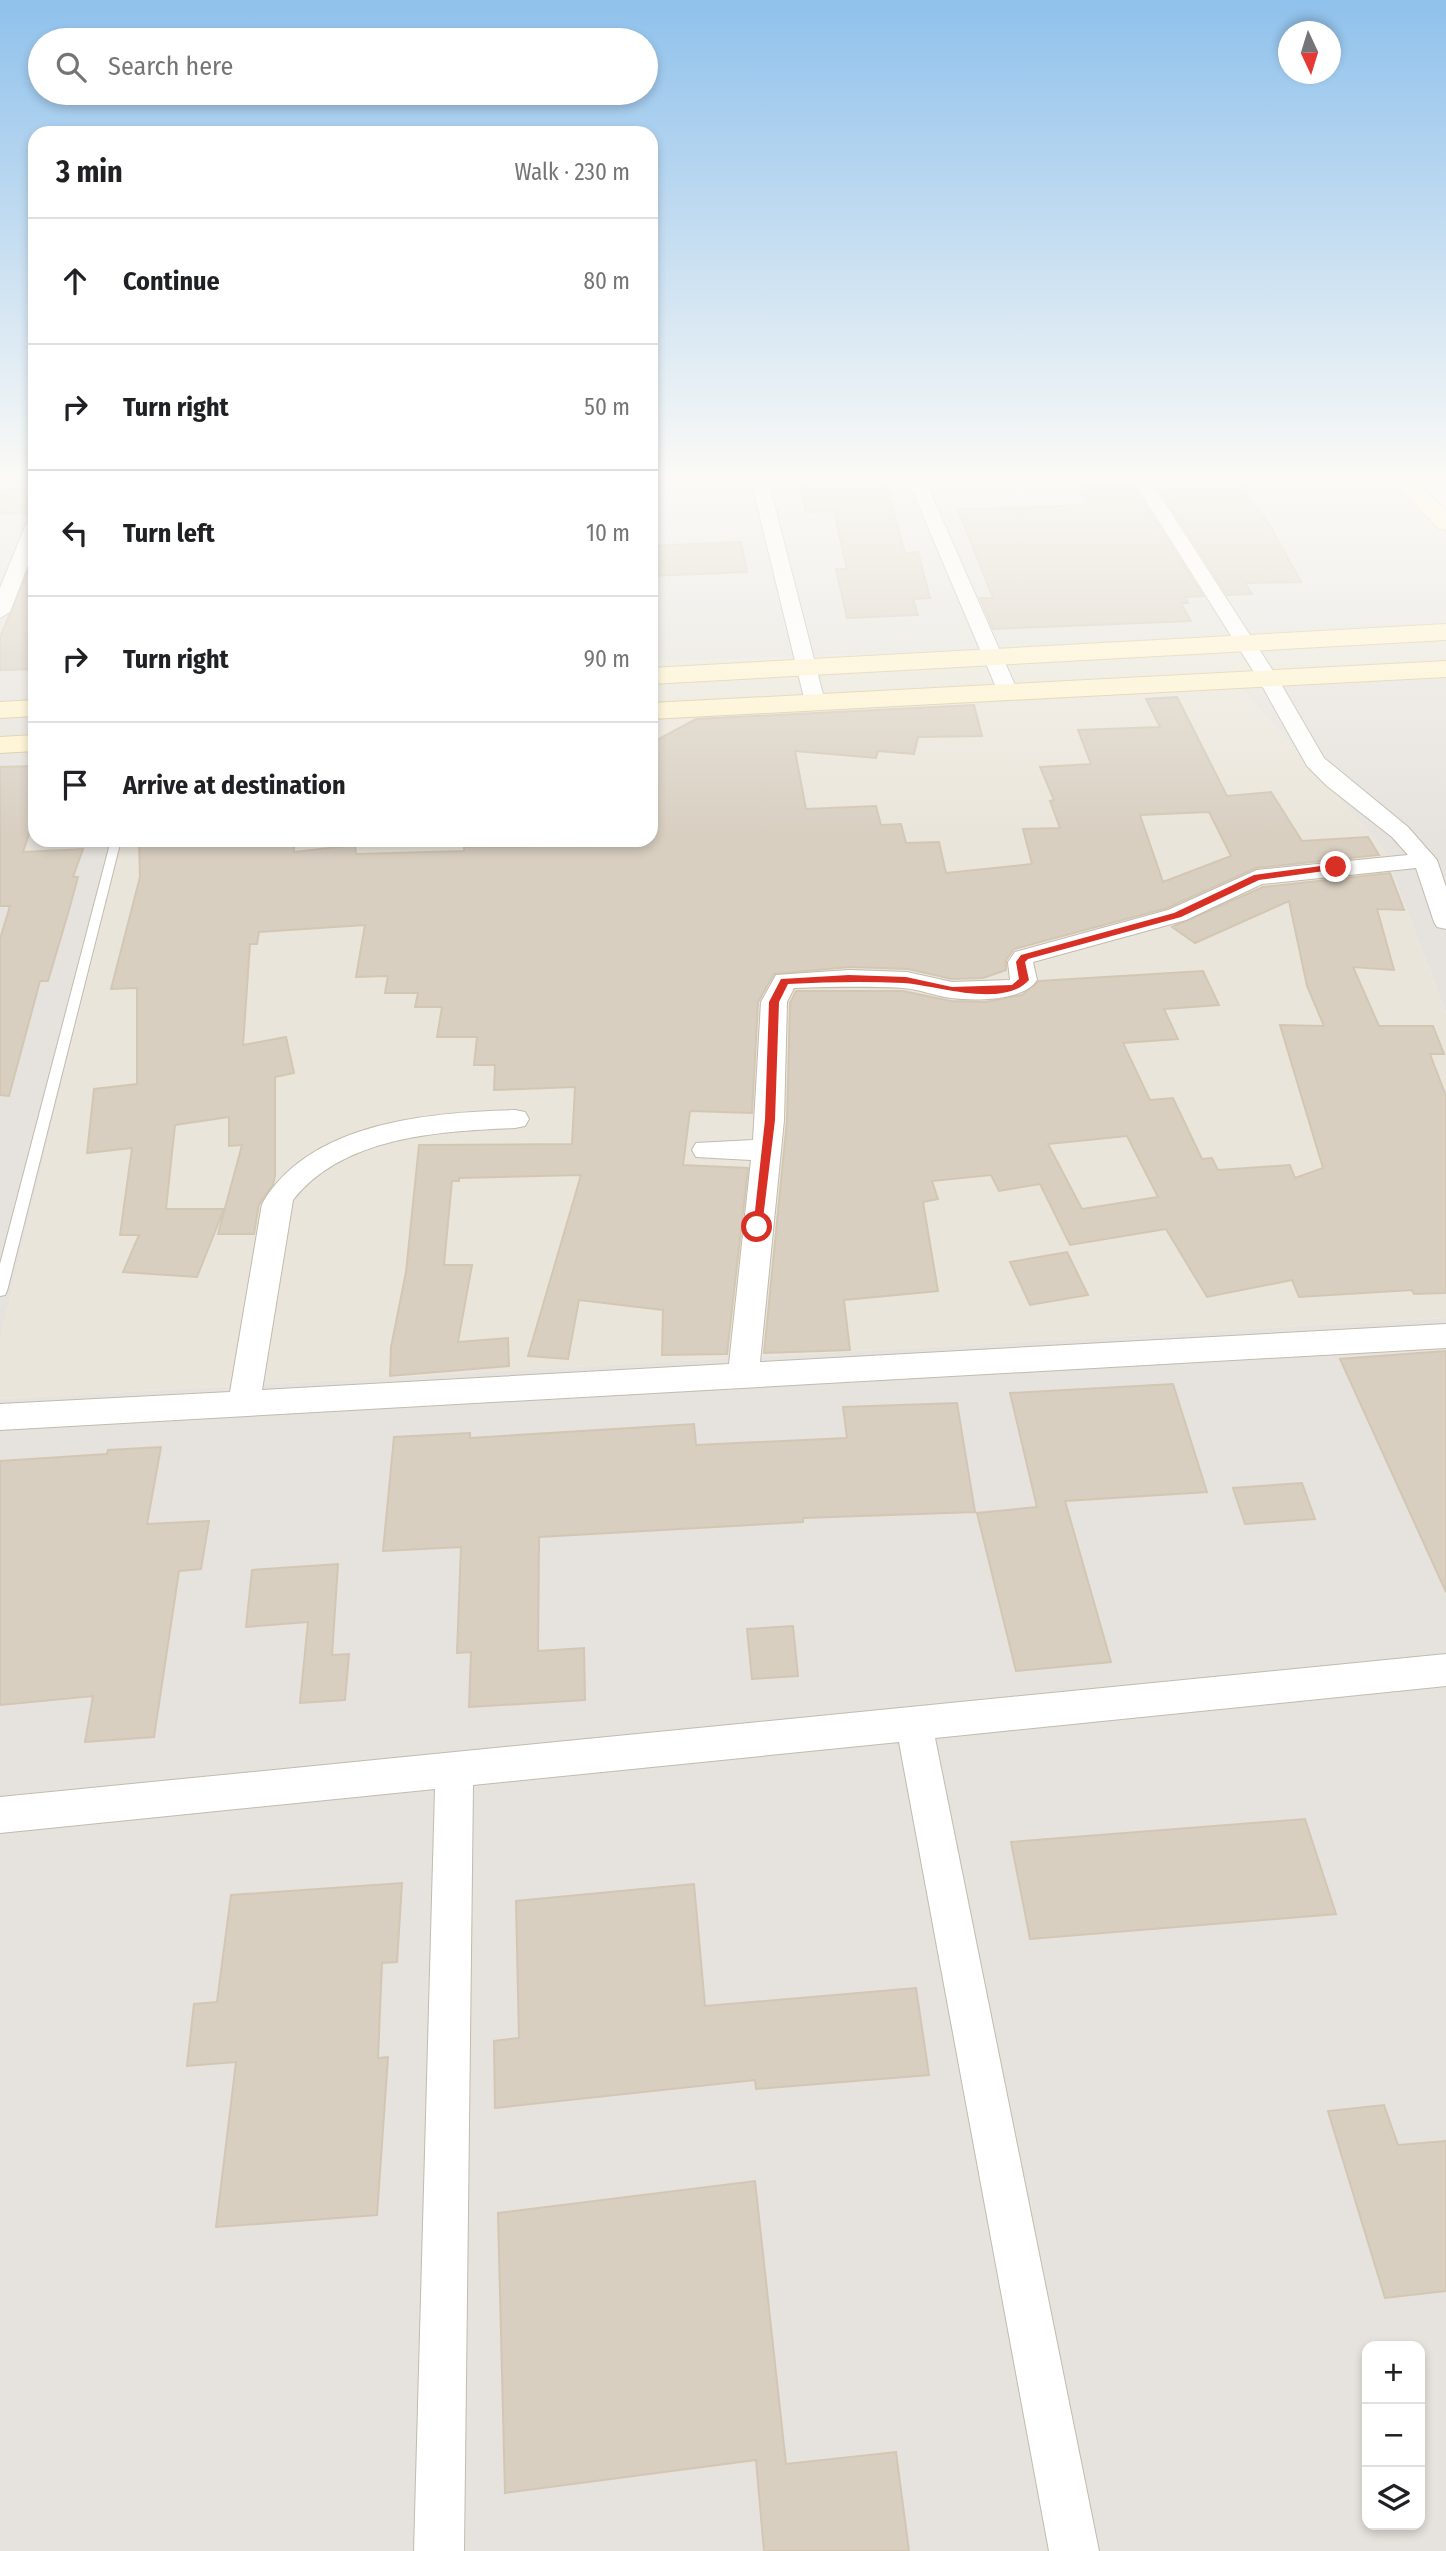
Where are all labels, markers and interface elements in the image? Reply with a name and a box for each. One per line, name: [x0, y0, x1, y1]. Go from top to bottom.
north arrow: [1278, 21, 1341, 84]
search box: [28, 28, 658, 105]
icon: search: [52, 48, 90, 86]
text: Search here: [108, 51, 233, 82]
text: 3 min: [56, 154, 123, 190]
text: Walk · 230 m: [514, 158, 630, 186]
icon: ahead: [56, 262, 94, 300]
text: Continue: [123, 266, 220, 297]
text: 80 m: [583, 267, 630, 295]
icon: right: [56, 388, 94, 426]
text: Turn right: [123, 392, 229, 423]
text: 50 m: [584, 393, 630, 421]
icon: left: [56, 514, 94, 552]
text: Turn left: [123, 518, 215, 549]
text: 10 m: [586, 519, 630, 547]
icon: right: [56, 640, 94, 678]
text: Turn right: [123, 644, 229, 675]
text: 90 m: [584, 645, 630, 673]
icon: arrive: [56, 766, 94, 804]
text: Arrive at destination: [123, 770, 346, 801]
route end: [1320, 851, 1351, 882]
route start: [741, 1211, 772, 1242]
map controls: [1362, 2341, 1425, 2530]
button: +: [1362, 2341, 1425, 2404]
button: −: [1362, 2404, 1425, 2467]
button: layers: [1362, 2467, 1425, 2530]

